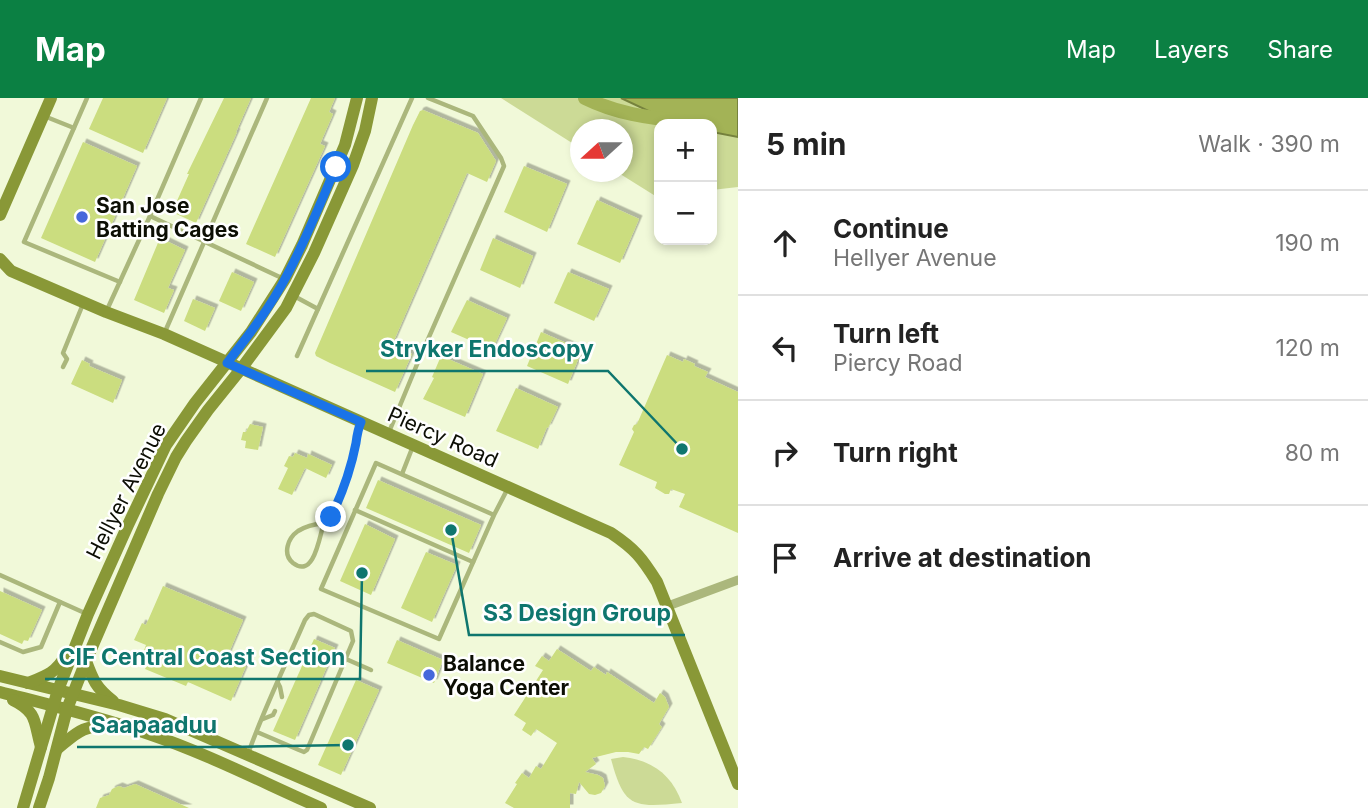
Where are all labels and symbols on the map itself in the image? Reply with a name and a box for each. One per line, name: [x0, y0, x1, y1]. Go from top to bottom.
north arrow: [570, 119, 633, 182]
route start: [320, 151, 351, 182]
place label: San Jose Batting Cages: [96, 193, 239, 242]
marker: San Jose Batting Cages: [74, 209, 90, 225]
callout: Stryker Endoscopy: [366, 327, 608, 371]
text: Stryker Endoscopy: [380, 335, 594, 363]
street label: Piercy Road: [384, 402, 502, 472]
street label: Hellyer Avenue: [81, 419, 171, 563]
route end: [315, 501, 346, 532]
callout: S3 Design Group: [469, 591, 685, 635]
text: S3 Design Group: [483, 599, 671, 627]
callout: CIF Central Coast Section: [45, 635, 360, 679]
text: CIF Central Coast Section: [59, 643, 345, 671]
place label: Balance Yoga Center: [443, 651, 569, 700]
marker: Balance Yoga Center: [421, 667, 437, 683]
callout: Saapaaduu: [77, 703, 231, 747]
text: Saapaaduu: [91, 711, 217, 739]

